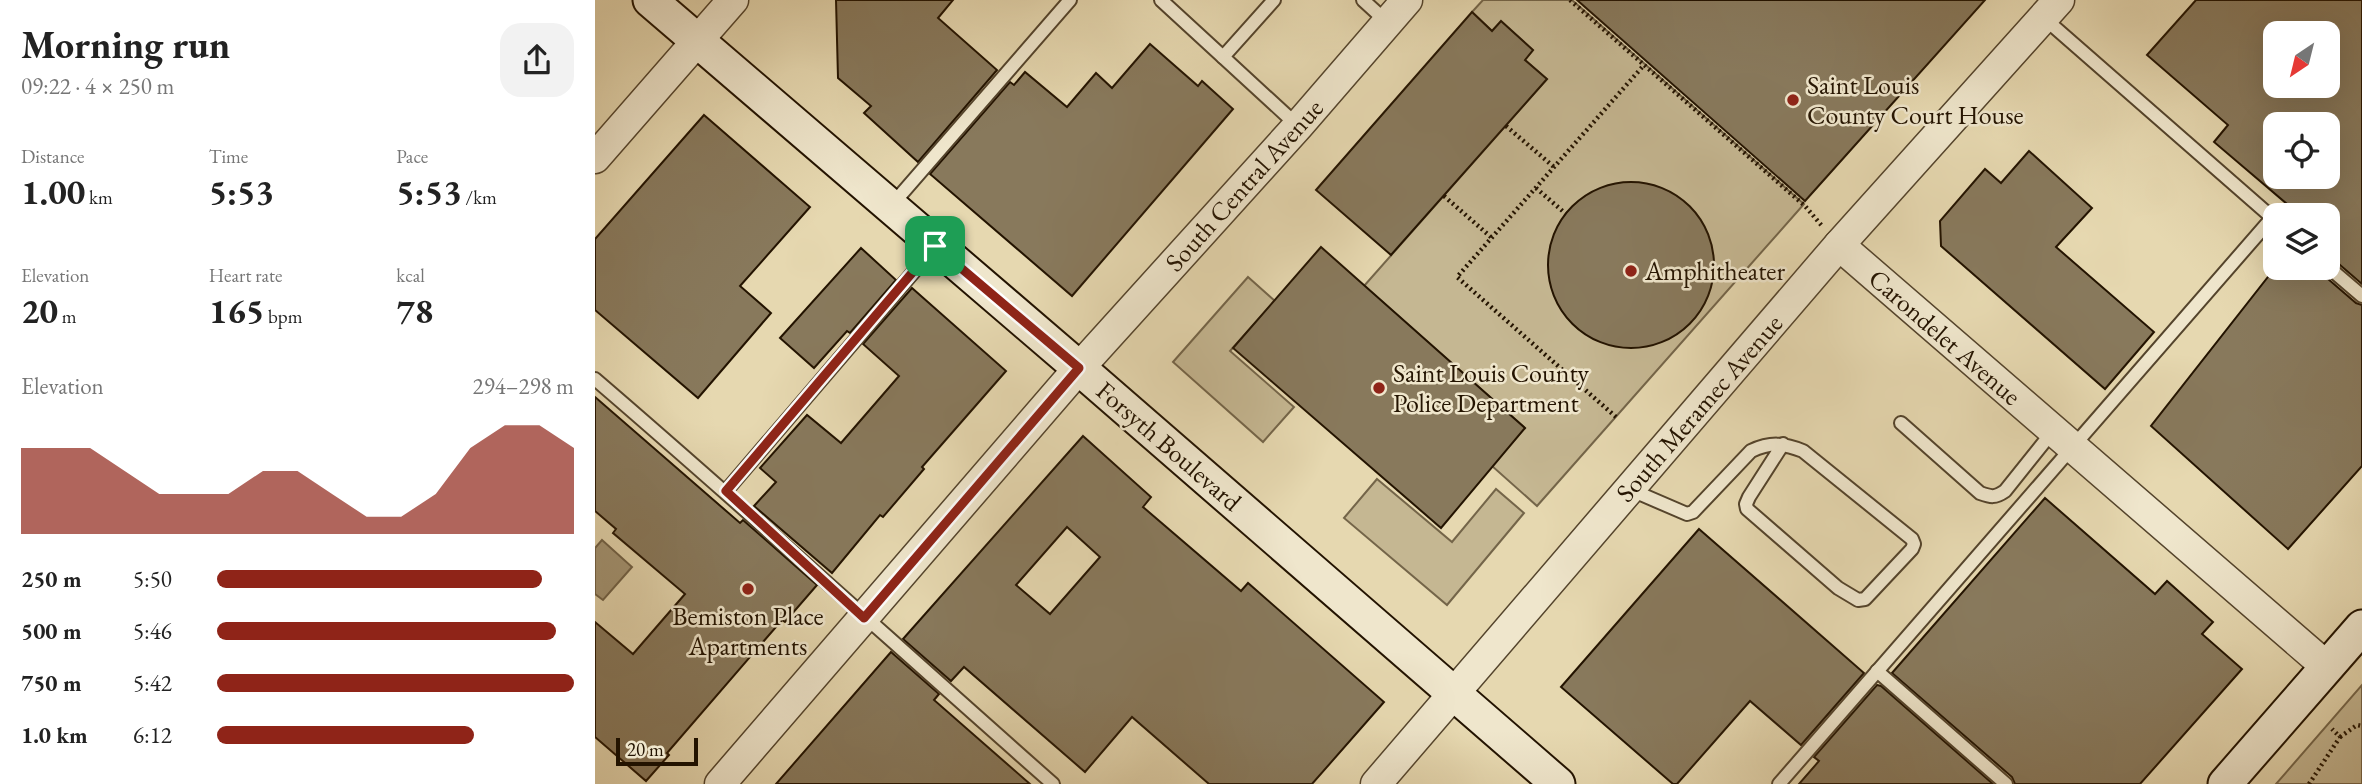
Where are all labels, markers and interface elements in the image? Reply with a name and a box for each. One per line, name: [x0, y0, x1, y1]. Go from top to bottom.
text: Morning run: [21, 20, 230, 69]
north arrow: [2263, 21, 2340, 98]
map controls: [2263, 21, 2340, 280]
button: share: [500, 23, 574, 97]
place label: Saint Louis County Court House: [1807, 68, 2024, 132]
text: 09:22 · 4 × 250 m: [21, 71, 174, 101]
street label: South Central Avenue: [1157, 91, 1331, 279]
marker: Saint Louis County Court House: [1785, 92, 1801, 108]
button: locate: [2263, 112, 2340, 189]
text: Distance: [21, 144, 84, 169]
text: Time: [209, 144, 248, 169]
text: Pace: [396, 144, 428, 169]
text: 1.00: [21, 169, 85, 214]
text: 5:53: [209, 169, 274, 214]
text: 5:53: [396, 169, 462, 214]
text: km: [85, 185, 113, 210]
text: /km: [462, 185, 497, 210]
button: layers: [2263, 203, 2340, 280]
pin: [905, 216, 965, 276]
icon: arrive: [916, 227, 954, 265]
place label: Amphitheater: [1644, 254, 1785, 288]
street label: Carondelet Avenue: [1861, 261, 2029, 413]
text: Elevation: [21, 263, 89, 288]
text: Heart rate: [209, 263, 282, 288]
text: kcal: [396, 263, 425, 288]
marker: Amphitheater: [1623, 263, 1639, 279]
text: 20: [21, 288, 58, 333]
text: 165: [209, 288, 264, 333]
text: 78: [396, 288, 433, 333]
text: m: [58, 304, 77, 329]
text: bpm: [264, 304, 302, 329]
street label: South Meramec Avenue: [1608, 307, 1790, 509]
place label: Saint Louis County Police Department: [1393, 356, 1590, 420]
text: Elevation: [21, 371, 104, 401]
text: 294–298 m: [473, 371, 574, 401]
street label: Forsyth Boulevard: [1089, 374, 1249, 519]
marker: Saint Louis County Police Department: [1371, 380, 1387, 396]
text: 250 m: [21, 564, 82, 594]
text: 5:50: [133, 564, 172, 594]
marker: Bemiston Place Apartments: [740, 581, 756, 597]
place label: Bemiston Place Apartments: [672, 599, 824, 663]
text: 500 m: [21, 616, 82, 646]
text: 5:46: [133, 616, 172, 646]
text: 750 m: [21, 668, 82, 698]
text: 5:42: [133, 668, 172, 698]
text: 1.0 km: [21, 720, 88, 750]
text: 6:12: [133, 720, 172, 750]
scale bar: [616, 735, 698, 767]
text: 20 m: [627, 737, 664, 762]

